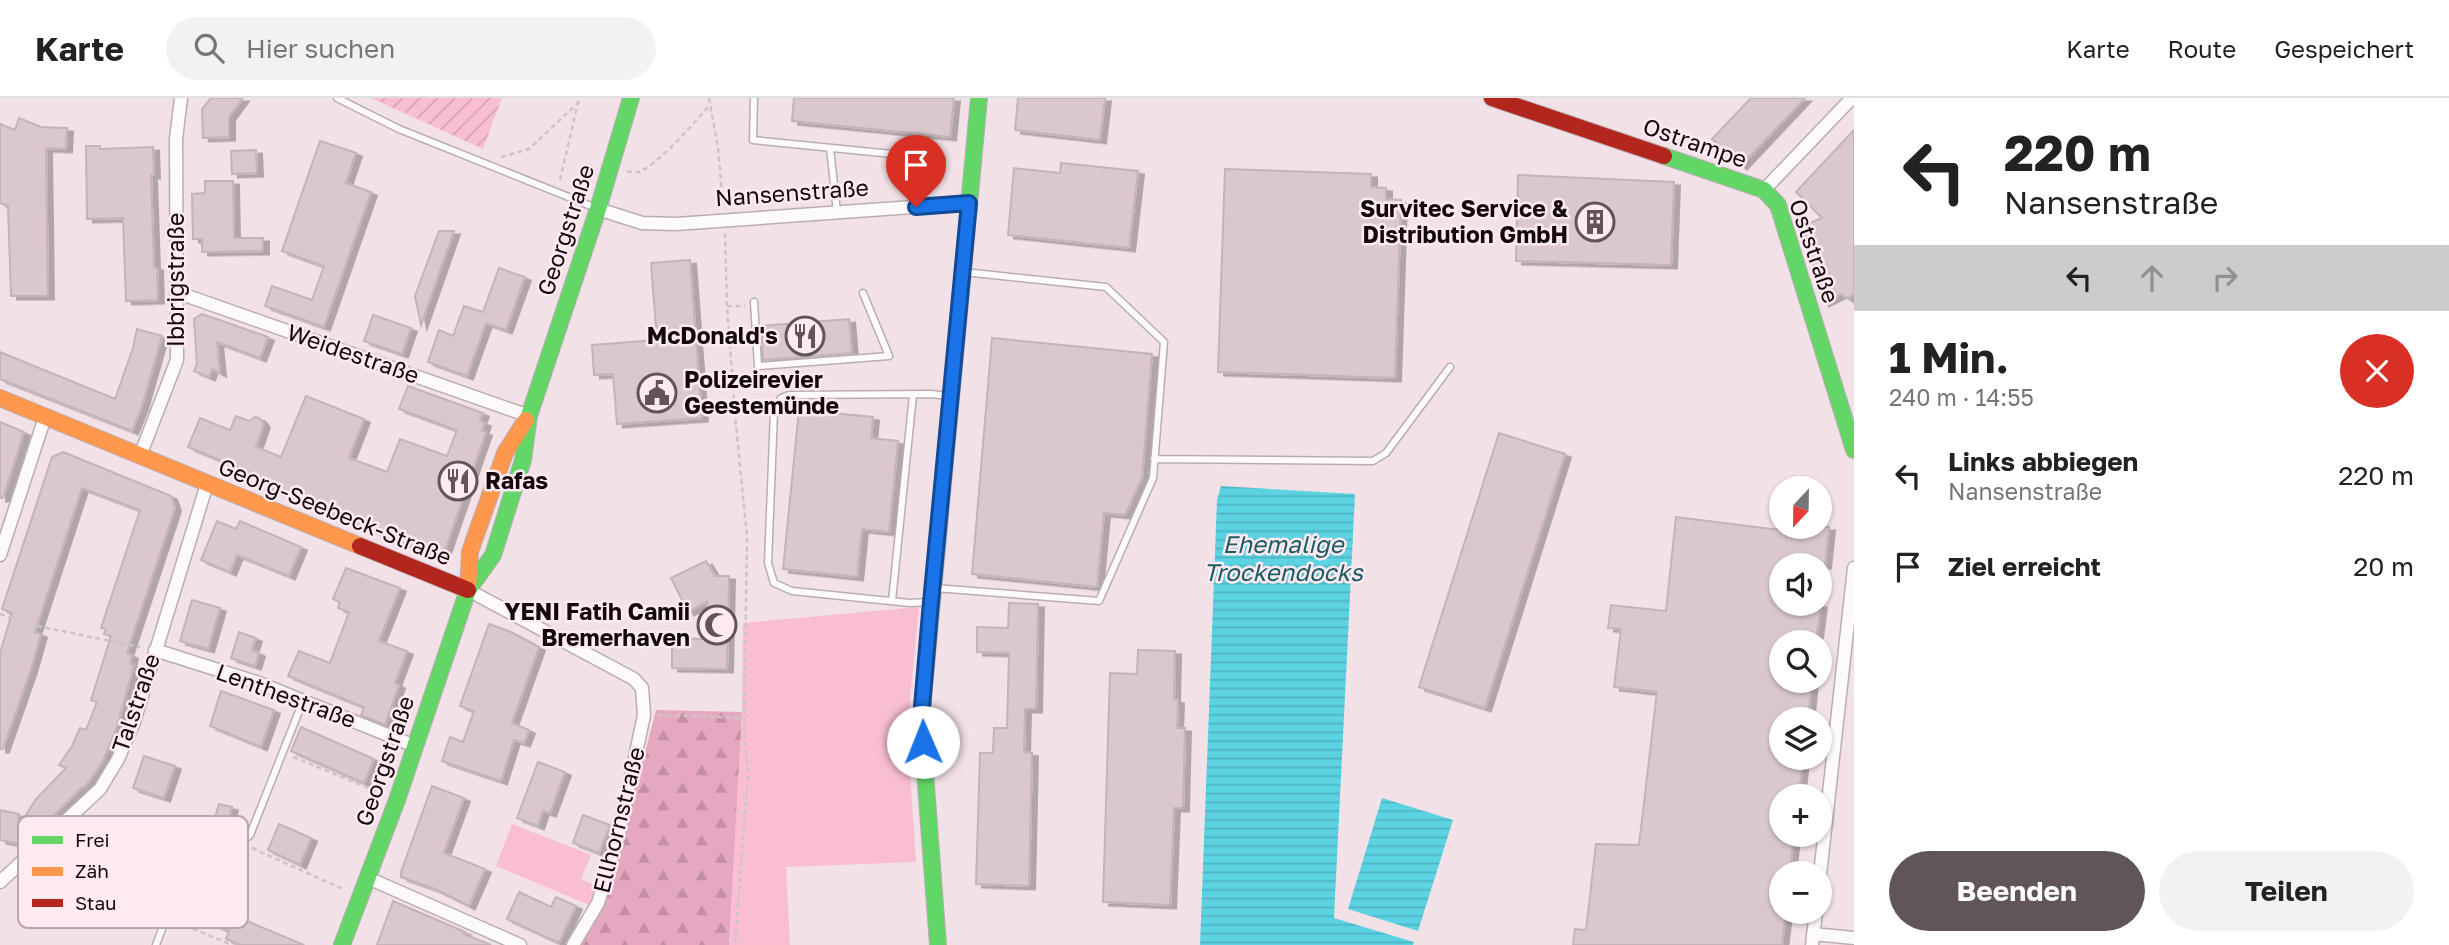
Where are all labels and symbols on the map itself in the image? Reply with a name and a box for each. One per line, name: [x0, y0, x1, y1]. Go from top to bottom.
street label: Ostrampe: [1640, 111, 1751, 173]
pin: [886, 135, 946, 207]
street label: Georgstraße: [531, 161, 599, 299]
street label: Nansenstraße: [714, 173, 870, 211]
place label: Survitec Service & Distribution GmbH: [1360, 194, 1569, 248]
street label: Oststraße: [1784, 195, 1846, 306]
building icon: Survitec Service & Distribution GmbH: [1574, 201, 1616, 243]
street label: Ibbrigstraße: [161, 213, 189, 347]
restaurant icon: McDonald's: [784, 315, 826, 357]
street label: Weidestraße: [284, 317, 423, 389]
place label: McDonald's: [647, 321, 778, 349]
place label: Polizeirevier Geestemünde: [684, 365, 839, 419]
public building icon: Polizeirevier Geestemünde: [636, 372, 678, 414]
street label: Georg-Seebeck-Straße: [215, 451, 456, 571]
restaurant icon: Rafas: [437, 460, 479, 502]
place label: Rafas: [485, 466, 548, 494]
north arrow: [1769, 476, 1832, 539]
water label: Ehemalige Trockendocks: [1203, 529, 1364, 586]
place label: YENI Fatih Camii Bremerhaven: [504, 597, 690, 651]
mosque icon: YENI Fatih Camii Bremerhaven: [696, 604, 738, 646]
street label: Talstraße: [105, 650, 165, 756]
street label: Lenthestraße: [213, 657, 360, 733]
street label: Georgstraße: [349, 692, 419, 830]
position arrow: [886, 705, 960, 779]
street label: Ellhornstraße: [586, 744, 650, 896]
legend: [18, 816, 248, 928]
text: Frei: [75, 828, 110, 851]
text: Zäh: [75, 859, 109, 882]
text: Stau: [75, 891, 117, 914]

